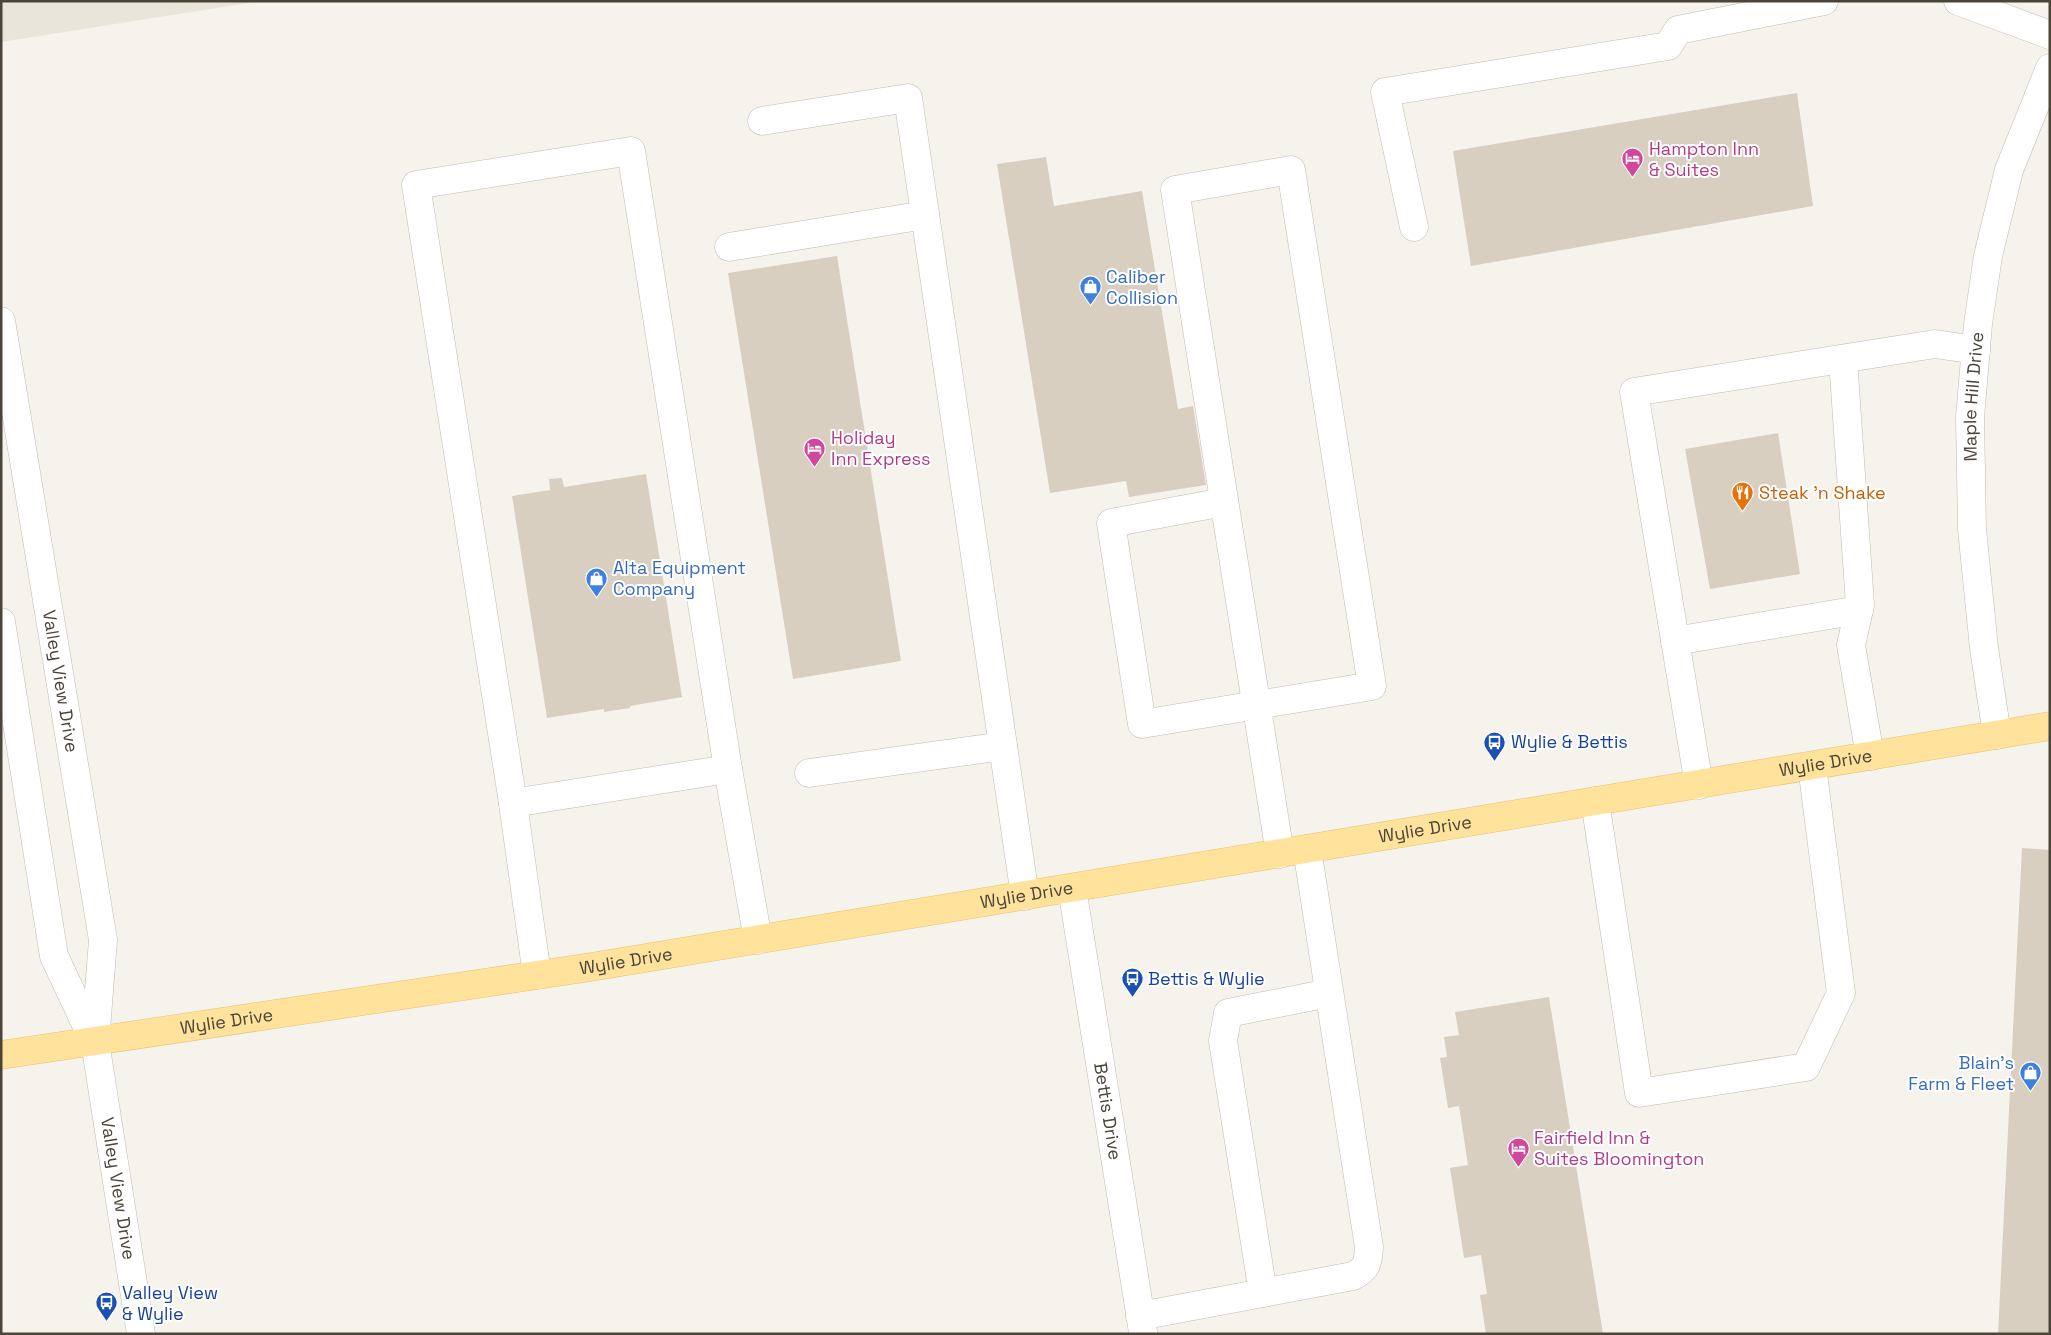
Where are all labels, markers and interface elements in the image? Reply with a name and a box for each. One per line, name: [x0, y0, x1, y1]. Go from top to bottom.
place label: Hampton Inn & Suites: [1649, 137, 1759, 181]
hotel icon: Hampton Inn & Suites: [1621, 147, 1645, 178]
place label: Caliber Collision: [1106, 265, 1178, 309]
shop icon: Caliber Collision: [1078, 275, 1102, 306]
street label: Maple Hill Drive: [1958, 331, 1988, 462]
place label: Holiday Inn Express: [831, 426, 931, 470]
hotel icon: Holiday Inn Express: [803, 436, 827, 467]
restaurant icon: Steak 'n Shake: [1731, 481, 1755, 512]
place label: Steak 'n Shake: [1759, 481, 1886, 504]
place label: Alta Equipment Company: [613, 556, 746, 600]
shop icon: Alta Equipment Company: [585, 566, 609, 597]
street label: Valley View Drive: [38, 608, 84, 754]
bus stop icon: Wylie & Bettis: [1483, 730, 1507, 761]
place label: Wylie & Bettis: [1511, 730, 1628, 753]
street label: Wylie Drive: [1777, 744, 1874, 782]
street label: Wylie Drive: [1377, 810, 1473, 848]
street label: Wylie Drive: [978, 876, 1075, 914]
street label: Wylie Drive: [578, 942, 674, 980]
bus stop icon: Bettis & Wylie: [1120, 967, 1144, 998]
place label: Bettis & Wylie: [1148, 967, 1265, 990]
street label: Wylie Drive: [178, 1003, 275, 1039]
place label: Blain's Farm & Fleet: [1908, 1051, 2014, 1095]
street label: Bettis Drive: [1089, 1061, 1127, 1161]
shop icon: Blain's Farm & Fleet: [2018, 1061, 2042, 1092]
street label: Valley View Drive: [96, 1116, 141, 1261]
place label: Fairfield Inn & Suites Bloomington: [1534, 1126, 1704, 1170]
hotel icon: Fairfield Inn & Suites Bloomington: [1506, 1136, 1530, 1167]
place label: Valley View & Wylie: [122, 1281, 218, 1325]
bus stop icon: Valley View & Wylie: [94, 1291, 118, 1322]

